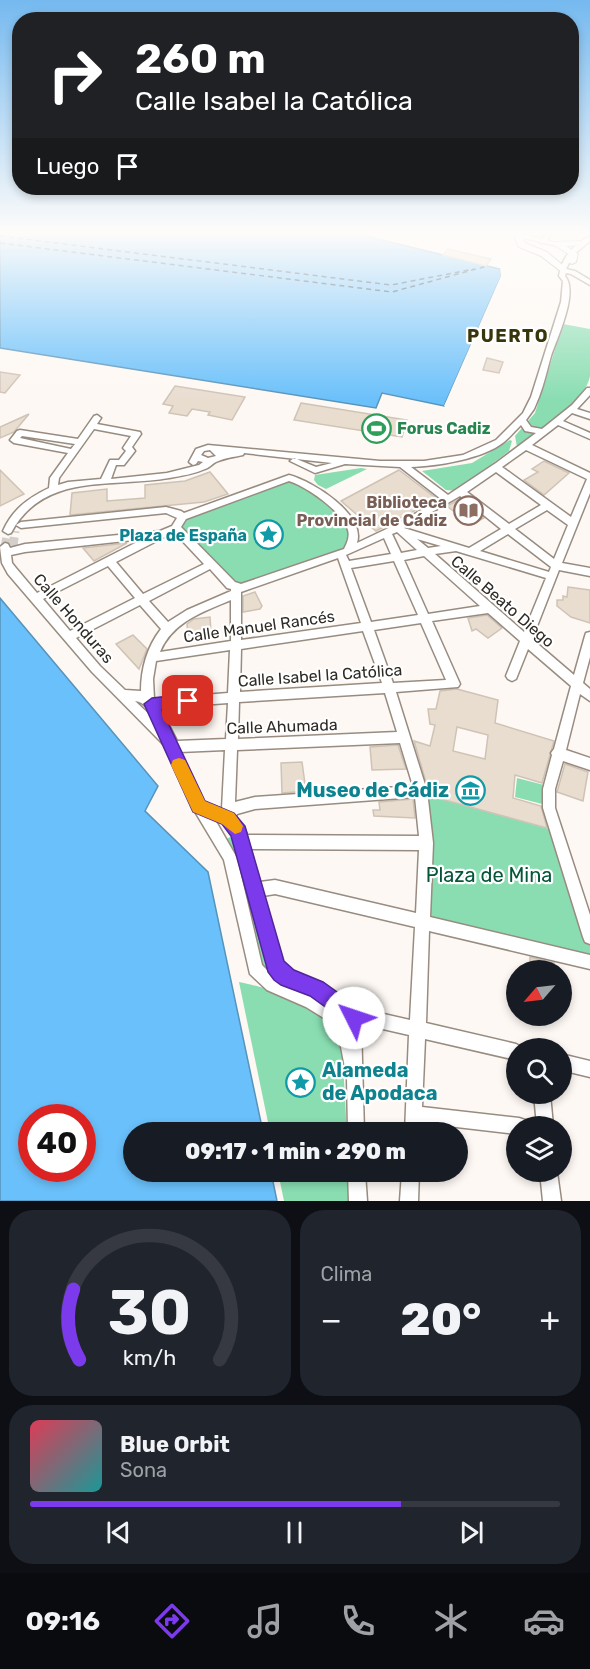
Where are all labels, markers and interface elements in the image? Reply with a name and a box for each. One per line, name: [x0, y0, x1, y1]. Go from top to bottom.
text: 260 m: [135, 34, 266, 84]
icon: right: [36, 36, 114, 114]
text: Calle Isabel la Católica: [135, 85, 413, 117]
icon: arrive: [111, 150, 144, 183]
text: Luego: [36, 153, 99, 180]
district label: PUERTO: [467, 325, 549, 347]
sports icon: Forus Cadiz: [360, 412, 392, 444]
place label: Forus Cadiz: [397, 419, 491, 438]
place label: Biblioteca Provincial de Cádiz: [297, 493, 447, 530]
library icon: Biblioteca Provincial de Cádiz: [452, 495, 484, 527]
place icon: Plaza de España: [252, 519, 284, 551]
place label: Plaza de España: [119, 526, 247, 545]
street label: Calle Beato Diego: [447, 551, 558, 651]
street label: Calle Honduras: [30, 570, 118, 667]
street label: Calle Manuel Rancés: [182, 606, 336, 647]
street label: Calle Isabel la Católica: [237, 660, 403, 691]
pin: [162, 675, 213, 726]
icon: arrive: [171, 684, 204, 717]
street label: Calle Ahumada: [226, 715, 338, 738]
museum icon: Museo de Cádiz: [454, 774, 486, 806]
place label: Museo de Cádiz: [296, 778, 449, 802]
park label: Plaza de Mina: [426, 863, 552, 887]
north arrow: [506, 960, 572, 1026]
map controls: [506, 960, 572, 1182]
position arrow: [322, 986, 386, 1050]
button: search: [506, 1038, 572, 1104]
place label: Alameda de Apodaca: [322, 1058, 437, 1105]
place icon: Alameda de Apodaca: [285, 1066, 317, 1098]
speed limit sign: 40: [18, 1104, 96, 1182]
button: layers: [506, 1116, 572, 1182]
text: 09:17 · 1 min · 290 m: [185, 1138, 406, 1165]
text: Clima: [321, 1262, 372, 1286]
text: 30: [108, 1276, 192, 1350]
text: 20°: [400, 1293, 481, 1346]
text: −: [321, 1300, 342, 1339]
text: +: [539, 1300, 560, 1339]
text: km/h: [123, 1345, 177, 1370]
text: Blue Orbit: [120, 1431, 230, 1458]
text: Sona: [120, 1458, 167, 1482]
icon: previous: [102, 1516, 135, 1549]
icon: pause: [278, 1516, 311, 1549]
icon: next: [455, 1516, 488, 1549]
icon: directions: [151, 1600, 193, 1642]
icon: music: [244, 1600, 286, 1642]
icon: phone: [337, 1600, 379, 1642]
icon: climate: [430, 1600, 472, 1642]
icon: car: [523, 1600, 565, 1642]
text: 09:16: [25, 1605, 100, 1637]

